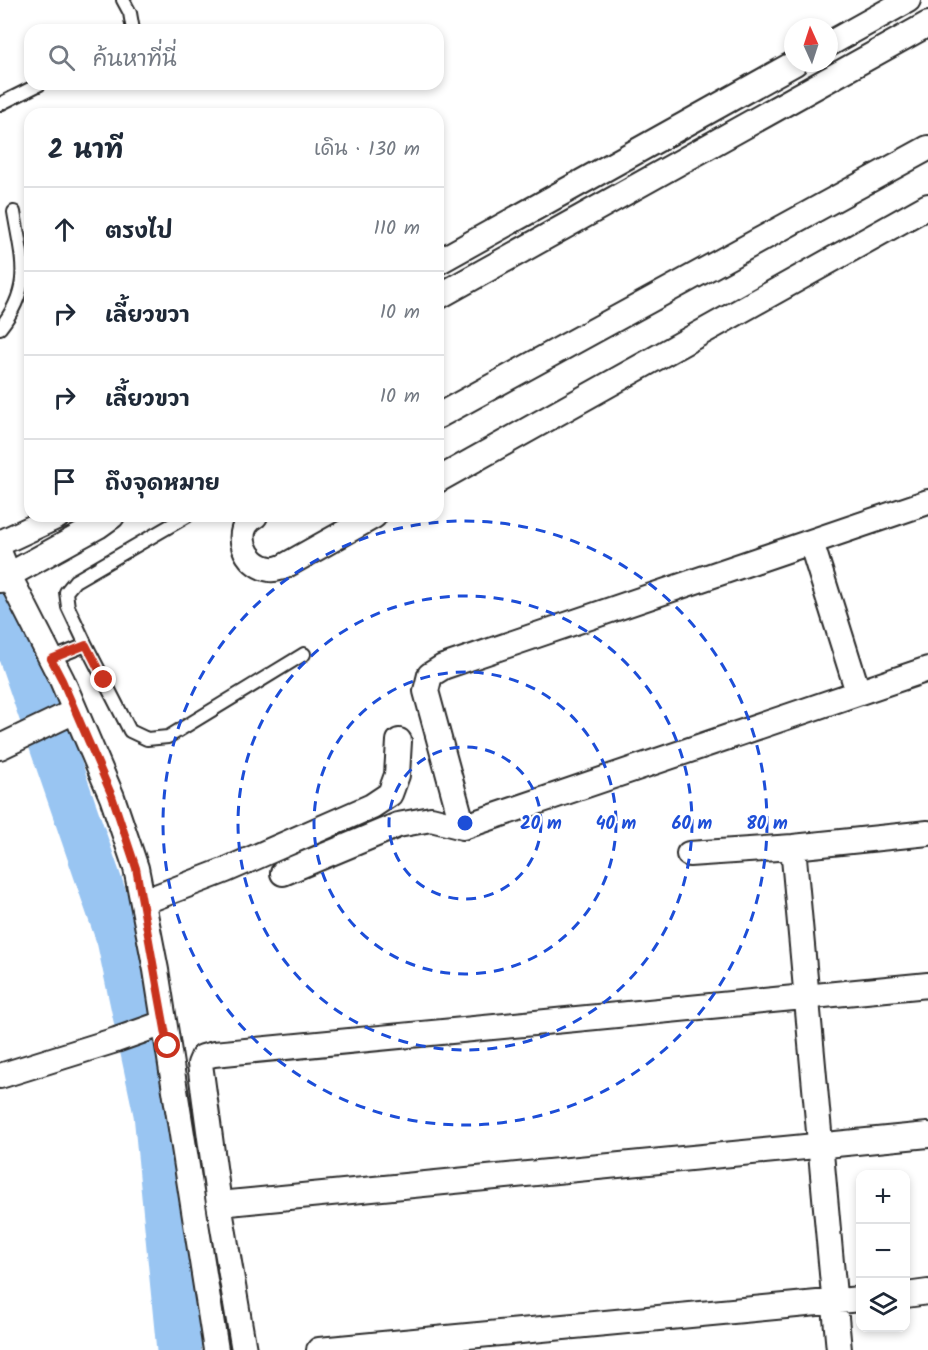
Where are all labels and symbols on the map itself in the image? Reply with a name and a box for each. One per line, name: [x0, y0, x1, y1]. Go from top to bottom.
north arrow: [784, 18, 838, 72]
route end: [90, 666, 116, 692]
text: 20 m: [520, 810, 562, 839]
text: 40 m: [596, 810, 637, 839]
text: 60 m: [672, 810, 713, 839]
text: 80 m: [746, 810, 788, 839]
centre of rings: [455, 813, 475, 833]
route start: [154, 1032, 180, 1058]

